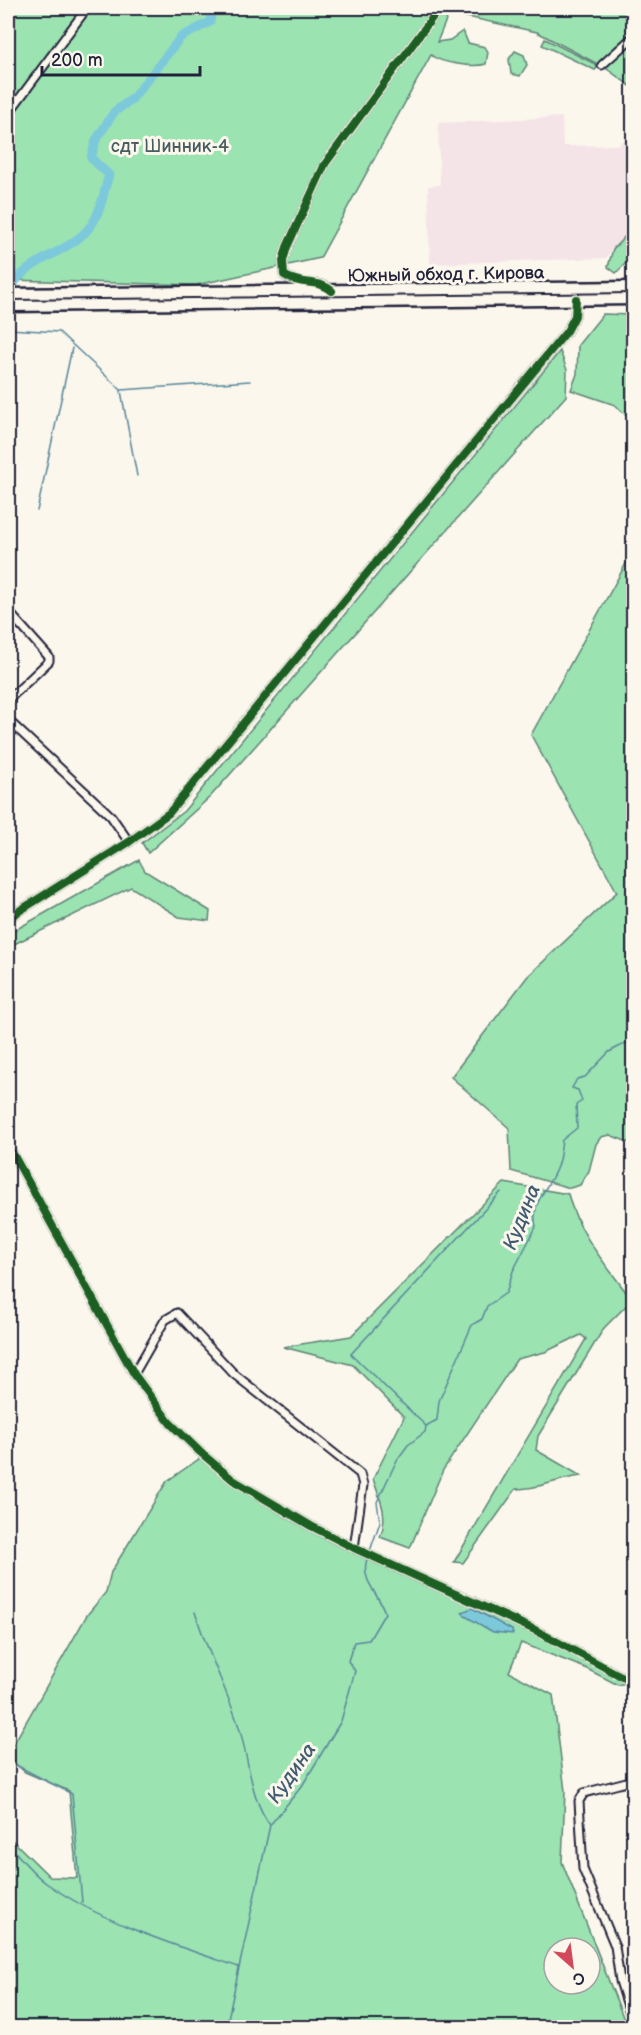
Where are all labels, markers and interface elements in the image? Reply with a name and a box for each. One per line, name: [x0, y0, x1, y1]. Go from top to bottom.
scale bar: [42, 39, 200, 77]
text: 200 m: [51, 50, 103, 71]
park label: сдт Шинник-4: [111, 136, 229, 157]
street label: Южный обход г. Кирова: [347, 262, 545, 287]
water label: Кудина: [498, 1181, 546, 1254]
water label: Кудина: [262, 1739, 321, 1809]
north arrow: [542, 1936, 602, 1996]
text: С: [569, 1967, 588, 1989]

